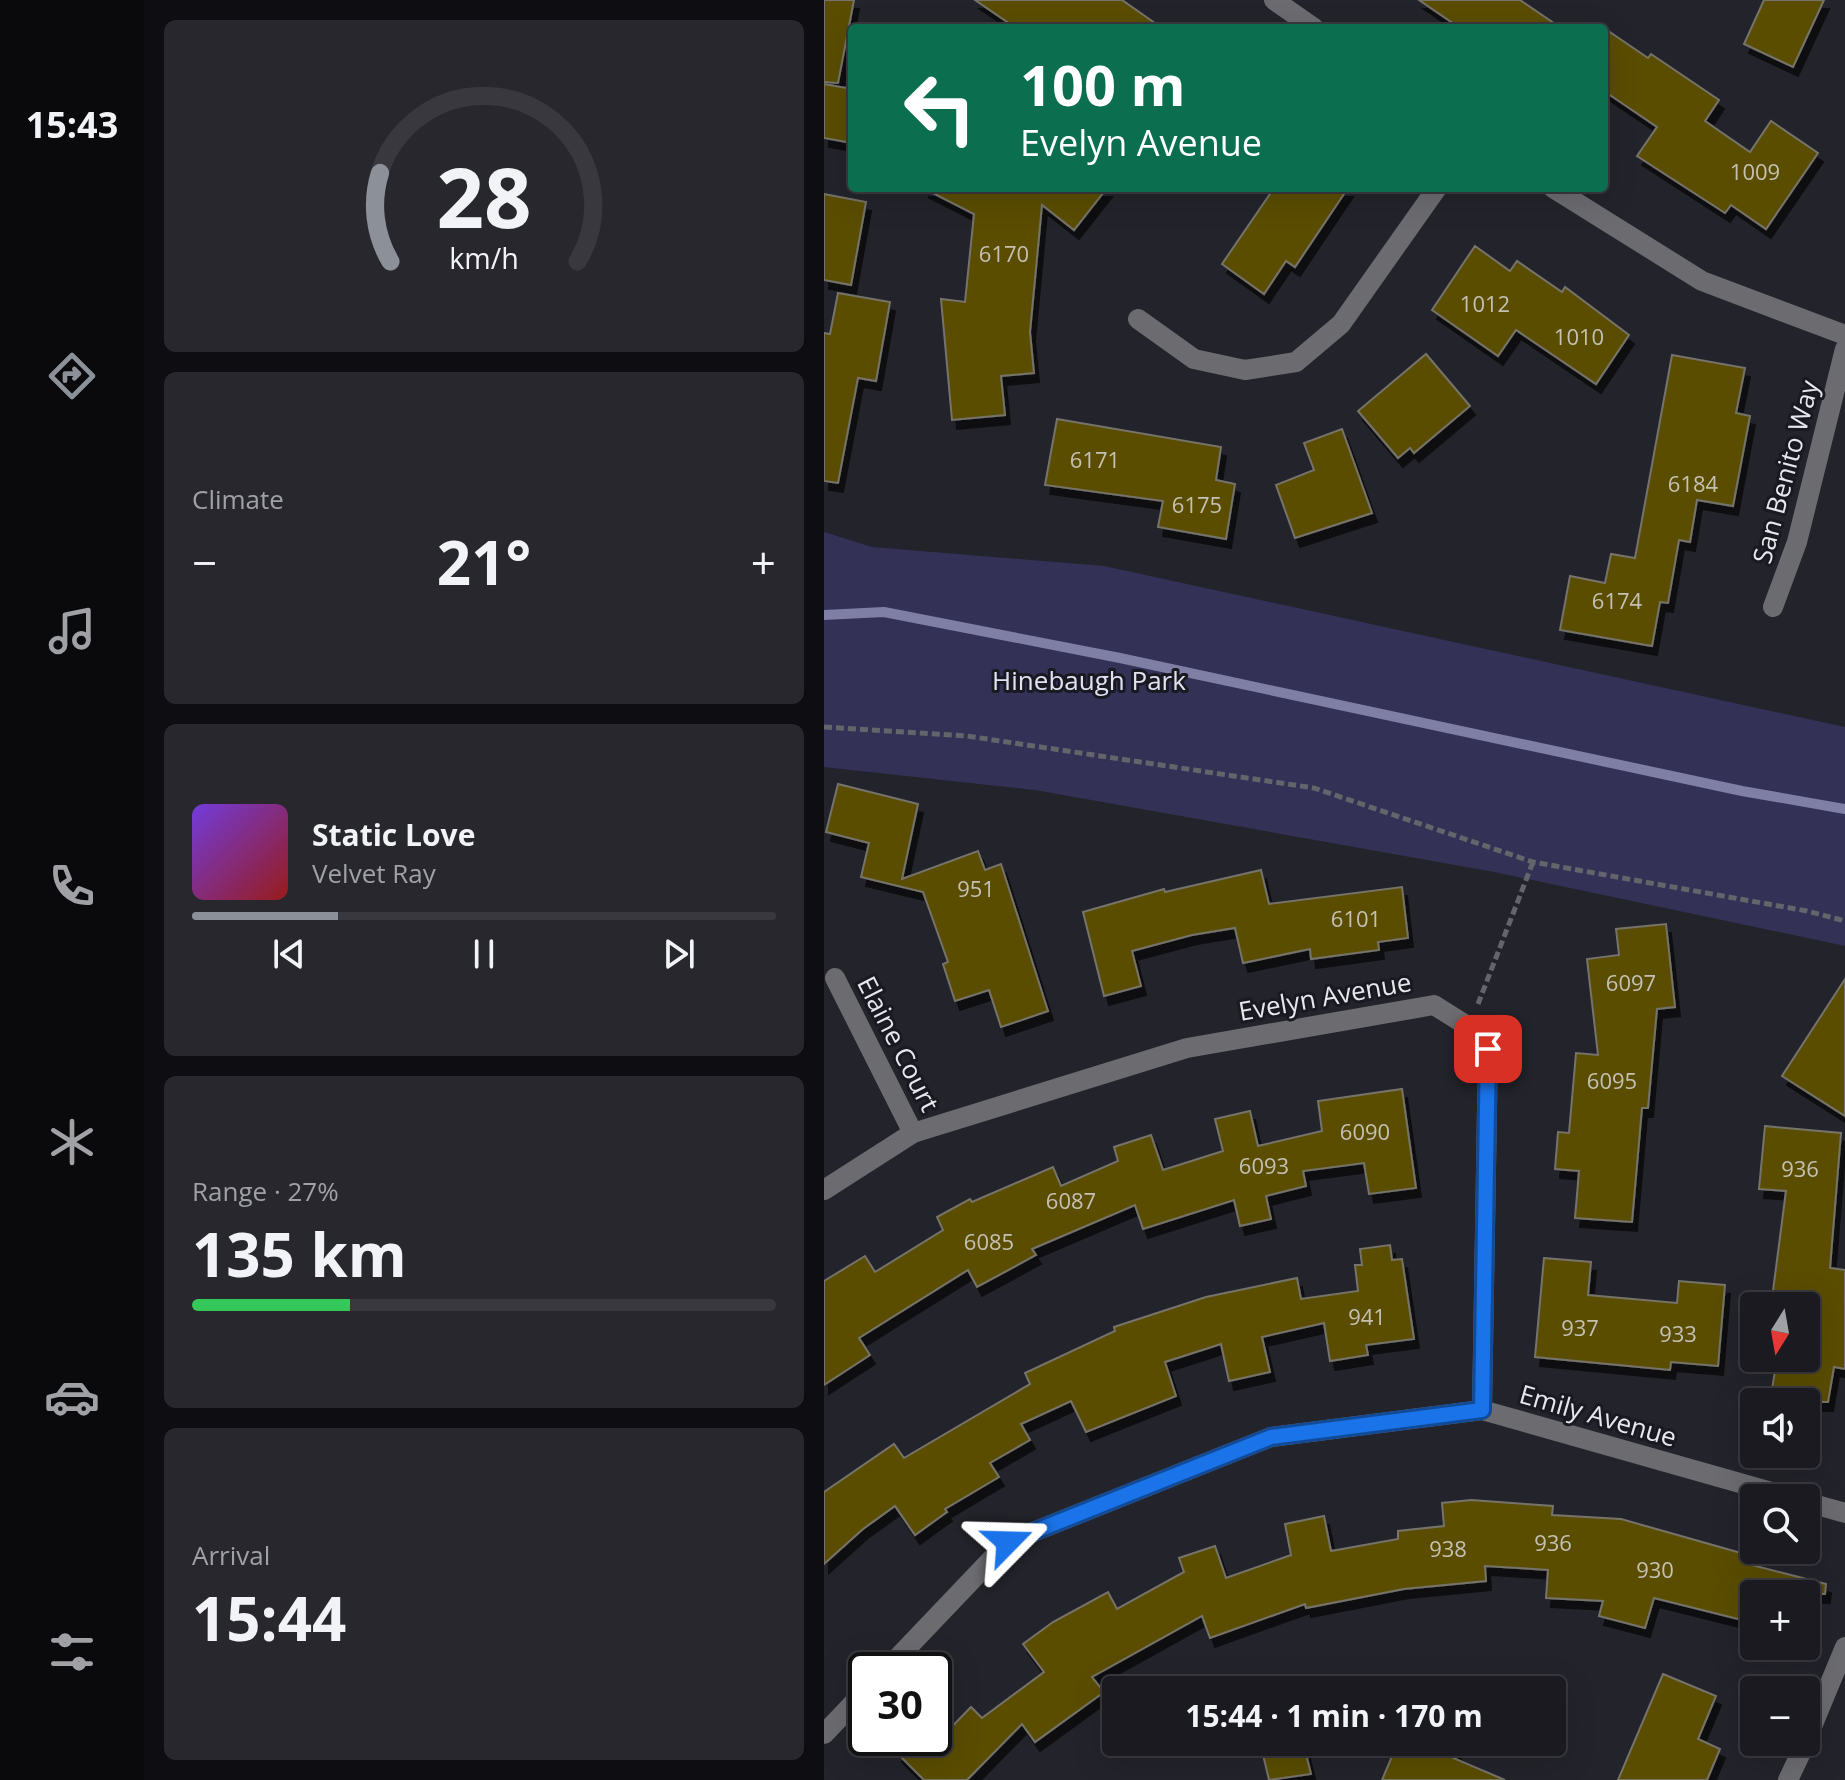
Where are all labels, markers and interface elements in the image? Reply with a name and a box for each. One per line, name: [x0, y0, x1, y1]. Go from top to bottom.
text: 100 m: [1020, 46, 1186, 122]
icon: left: [888, 56, 992, 160]
text: 15:43: [26, 100, 118, 149]
text: Evelyn Avenue: [1020, 118, 1262, 167]
text: 28: [436, 139, 532, 252]
house number: 1009: [1730, 156, 1780, 186]
text: km/h: [449, 238, 519, 277]
house number: 6170: [979, 238, 1029, 268]
house number: 1012: [1460, 288, 1510, 318]
house number: 1010: [1554, 321, 1604, 351]
icon: directions: [44, 348, 100, 404]
street label: San Benito Way: [1743, 375, 1827, 567]
house number: 6171: [1070, 444, 1120, 474]
house number: 6184: [1668, 468, 1719, 498]
text: Climate: [192, 481, 284, 517]
house number: 6175: [1172, 489, 1222, 519]
text: 21°: [437, 521, 531, 603]
text: −: [192, 532, 217, 592]
text: +: [751, 532, 776, 592]
house number: 6174: [1592, 585, 1643, 615]
icon: music: [44, 603, 100, 659]
park label: Hinebaugh Park: [992, 662, 1186, 698]
text: Static Love: [312, 814, 475, 855]
text: Velvet Ray: [312, 855, 436, 891]
icon: phone: [44, 858, 100, 914]
house number: 951: [957, 873, 995, 903]
house number: 6101: [1331, 903, 1381, 933]
icon: previous: [267, 932, 311, 976]
icon: pause: [462, 932, 506, 976]
icon: next: [657, 932, 701, 976]
street label: Evelyn Avenue: [1236, 963, 1414, 1029]
house number: 6097: [1606, 967, 1656, 997]
street label: Elaine Court: [849, 970, 948, 1117]
pin: [1454, 1015, 1522, 1083]
icon: arrive: [1466, 1027, 1510, 1071]
house number: 6095: [1587, 1065, 1637, 1095]
icon: climate: [44, 1114, 100, 1170]
house number: 6090: [1340, 1116, 1390, 1146]
house number: 6093: [1239, 1150, 1289, 1180]
house number: 936: [1781, 1153, 1819, 1183]
text: Range · 27%: [192, 1173, 339, 1209]
house number: 6087: [1046, 1185, 1096, 1215]
text: 135 km: [192, 1213, 407, 1295]
house number: 6085: [964, 1226, 1014, 1256]
north arrow: [1740, 1292, 1820, 1372]
map controls: [1740, 1292, 1820, 1756]
house number: 941: [1348, 1301, 1386, 1331]
house number: 937: [1561, 1312, 1599, 1342]
house number: 933: [1659, 1318, 1697, 1348]
icon: car: [44, 1369, 100, 1425]
street label: Emily Avenue: [1515, 1375, 1681, 1455]
button: sound: [1740, 1388, 1820, 1468]
button: search: [1740, 1484, 1820, 1564]
position arrow: [966, 1500, 1050, 1584]
house number: 936: [1534, 1527, 1572, 1557]
house number: 938: [1429, 1533, 1467, 1563]
text: Arrival: [192, 1537, 270, 1573]
house number: 930: [1636, 1554, 1674, 1584]
text: 15:44: [192, 1577, 346, 1659]
button: +: [1740, 1580, 1820, 1660]
icon: filters: [44, 1624, 100, 1680]
speed limit sign: 30: [848, 1652, 952, 1756]
button: −: [1740, 1676, 1820, 1756]
text: 15:44 · 1 min · 170 m: [1185, 1695, 1483, 1736]

